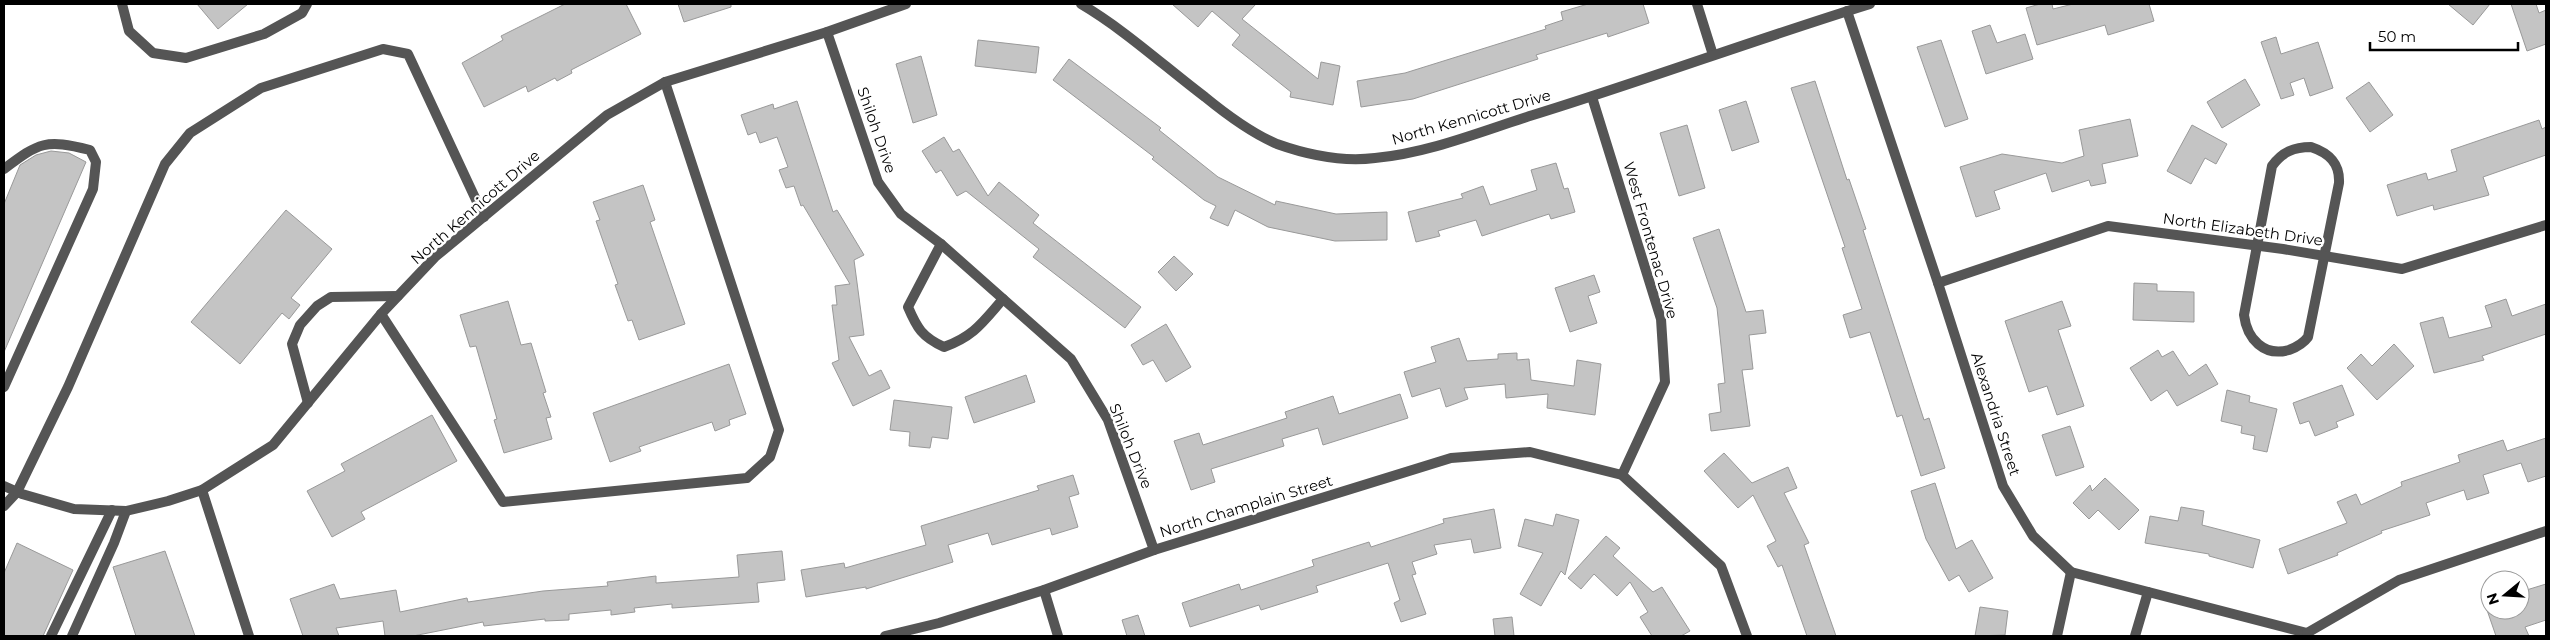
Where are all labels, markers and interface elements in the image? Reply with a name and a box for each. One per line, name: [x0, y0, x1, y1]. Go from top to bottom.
scale bar: [2370, 20, 2518, 52]
text: 50 m: [2378, 27, 2416, 46]
street label: Shiloh Drive: [853, 84, 901, 176]
street label: North Kennicott Drive: [1389, 85, 1553, 149]
street label: North Kennicott Drive: [407, 146, 543, 268]
street label: West Frontenac Drive: [1619, 159, 1683, 321]
street label: North Elizabeth Drive: [2162, 208, 2324, 250]
street label: Alexandria Street: [1967, 350, 2025, 478]
street label: Shiloh Drive: [1105, 401, 1157, 491]
street label: North Champlain Street: [1157, 471, 1335, 541]
north arrow: [2480, 570, 2530, 620]
text: N: [2482, 591, 2503, 607]

